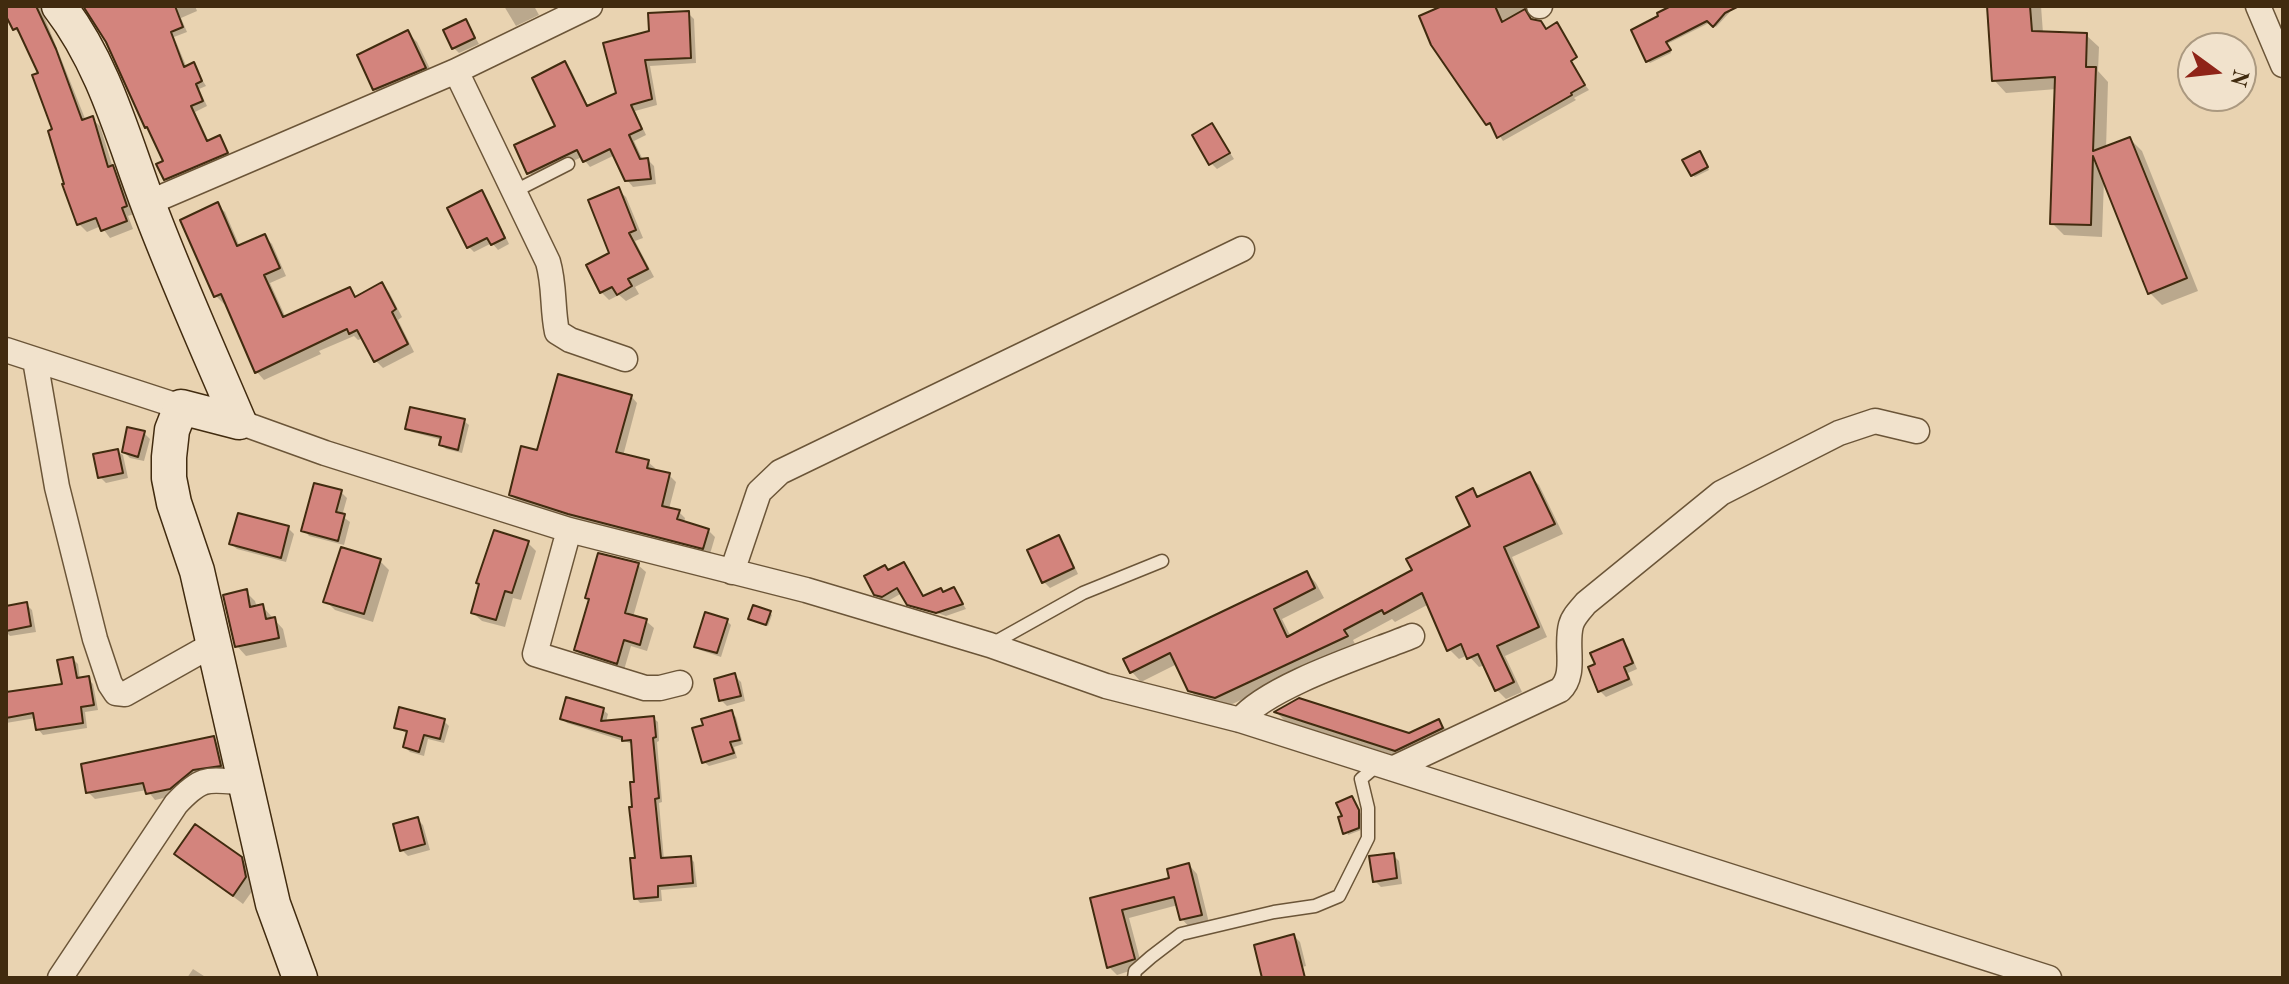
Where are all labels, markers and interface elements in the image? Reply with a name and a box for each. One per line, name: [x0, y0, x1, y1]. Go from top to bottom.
north arrow: [2177, 32, 2257, 112]
text: N: [2225, 67, 2251, 89]

